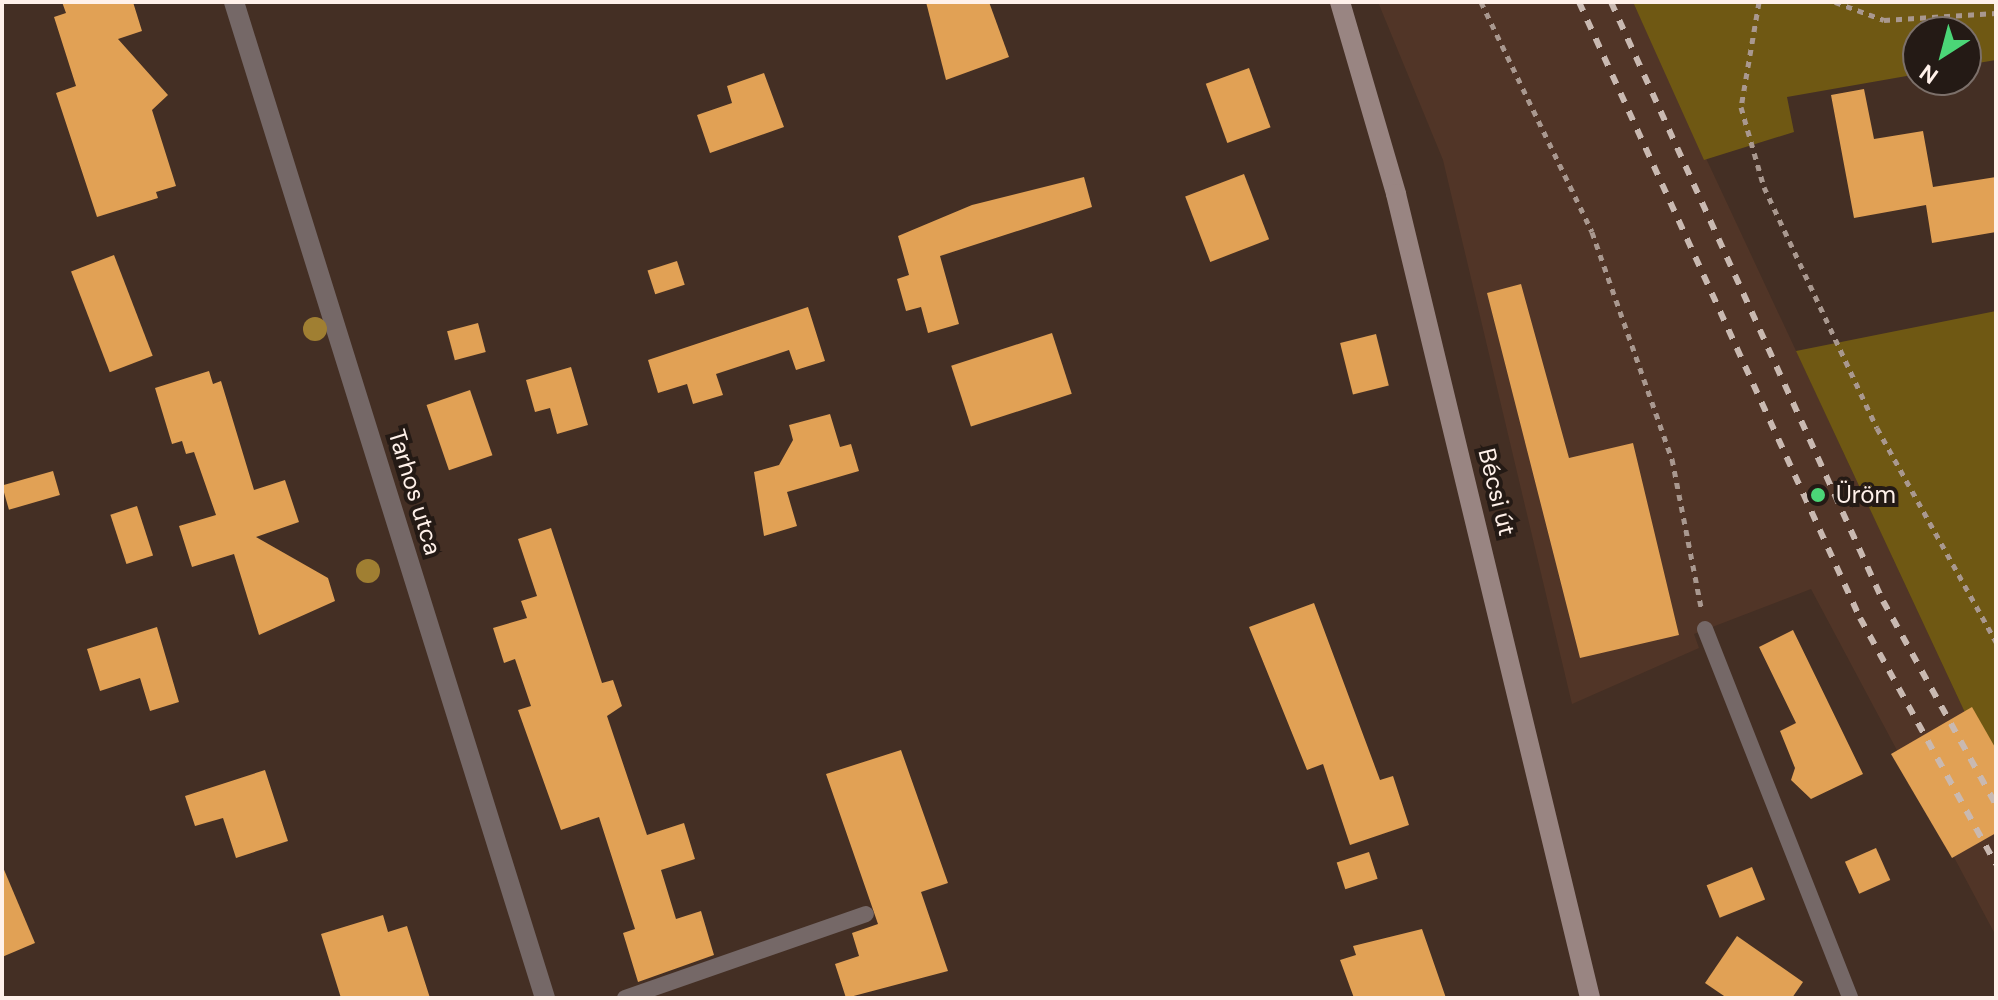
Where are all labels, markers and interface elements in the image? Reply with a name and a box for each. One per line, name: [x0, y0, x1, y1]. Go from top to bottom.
north arrow: [1902, 16, 1982, 96]
text: N: [1914, 58, 1944, 91]
street label: Tarhos utca: [382, 426, 448, 558]
street label: Bécsi út: [1472, 445, 1522, 539]
place label: Üröm: [1836, 481, 1896, 509]
marker: Üröm: [1807, 484, 1829, 506]

